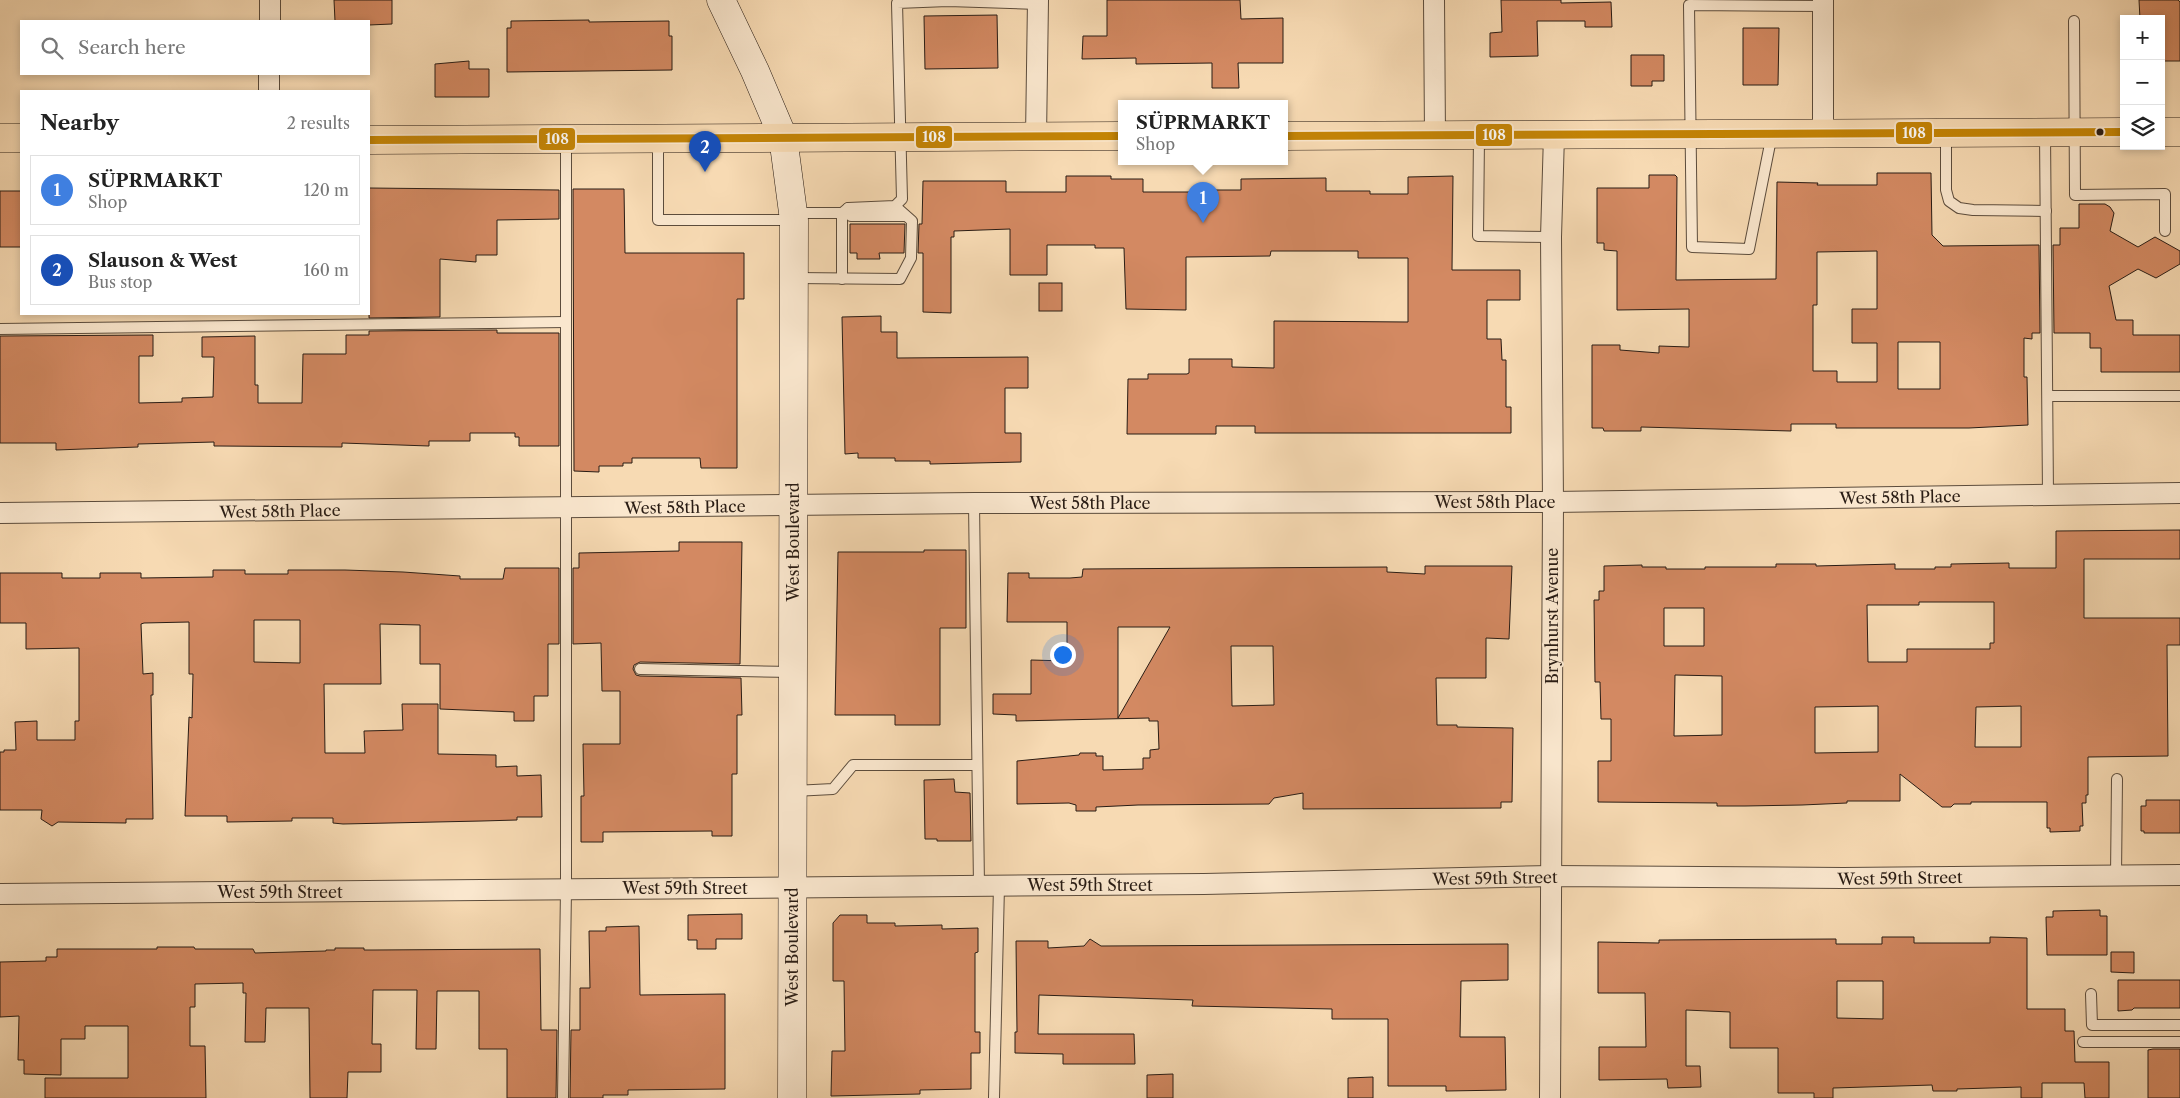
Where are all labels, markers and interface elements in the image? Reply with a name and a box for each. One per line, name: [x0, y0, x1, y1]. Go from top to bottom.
map controls: [2120, 15, 2165, 150]
button: +: [2120, 15, 2165, 60]
search box: [20, 20, 370, 75]
icon: search: [38, 34, 66, 62]
text: Search here: [78, 36, 186, 59]
button: −: [2120, 60, 2165, 105]
popup: [1118, 100, 1288, 165]
button: layers: [2120, 105, 2165, 150]
text: Nearby: [40, 110, 119, 135]
text: SÜPRMARKT: [1136, 111, 1270, 134]
text: 2 results: [287, 113, 350, 133]
line badge: 108: [1895, 121, 1933, 145]
line badge: 108: [1475, 123, 1513, 147]
text: 108: [1902, 124, 1926, 142]
line badge: 108: [915, 125, 953, 149]
text: 108: [1482, 126, 1506, 144]
line badge: 108: [538, 127, 576, 151]
unlabelled marker: [2095, 127, 2105, 137]
text: 108: [922, 128, 946, 146]
text: 108: [545, 130, 569, 148]
pin: 2: [689, 131, 721, 172]
text: Shop: [1136, 134, 1175, 154]
text: SÜPRMARKT: [88, 169, 222, 192]
text: 1: [53, 180, 61, 200]
text: 120 m: [304, 180, 349, 200]
pin: 1: [1187, 182, 1219, 223]
text: Shop: [88, 192, 127, 212]
text: Slauson & West: [88, 249, 237, 272]
text: 2: [52, 260, 62, 280]
text: 160 m: [304, 260, 349, 280]
text: Bus stop: [88, 272, 152, 292]
street label: West Boulevard: [783, 482, 803, 603]
street label: West 58th Place: [1838, 486, 1961, 508]
street label: West 58th Place: [1433, 492, 1556, 512]
street label: West 58th Place: [1028, 493, 1151, 513]
street label: West 58th Place: [623, 496, 746, 518]
street label: West 58th Place: [218, 500, 341, 522]
street label: Brynhurst Avenue: [1542, 548, 1562, 684]
your location: [1050, 642, 1076, 668]
street label: West 59th Street: [1431, 867, 1558, 889]
street label: West 59th Street: [1836, 867, 1963, 889]
street label: West 59th Street: [1026, 875, 1153, 895]
street label: West 59th Street: [621, 878, 748, 898]
street label: West 59th Street: [216, 882, 343, 902]
street label: West Boulevard: [782, 887, 802, 1008]

